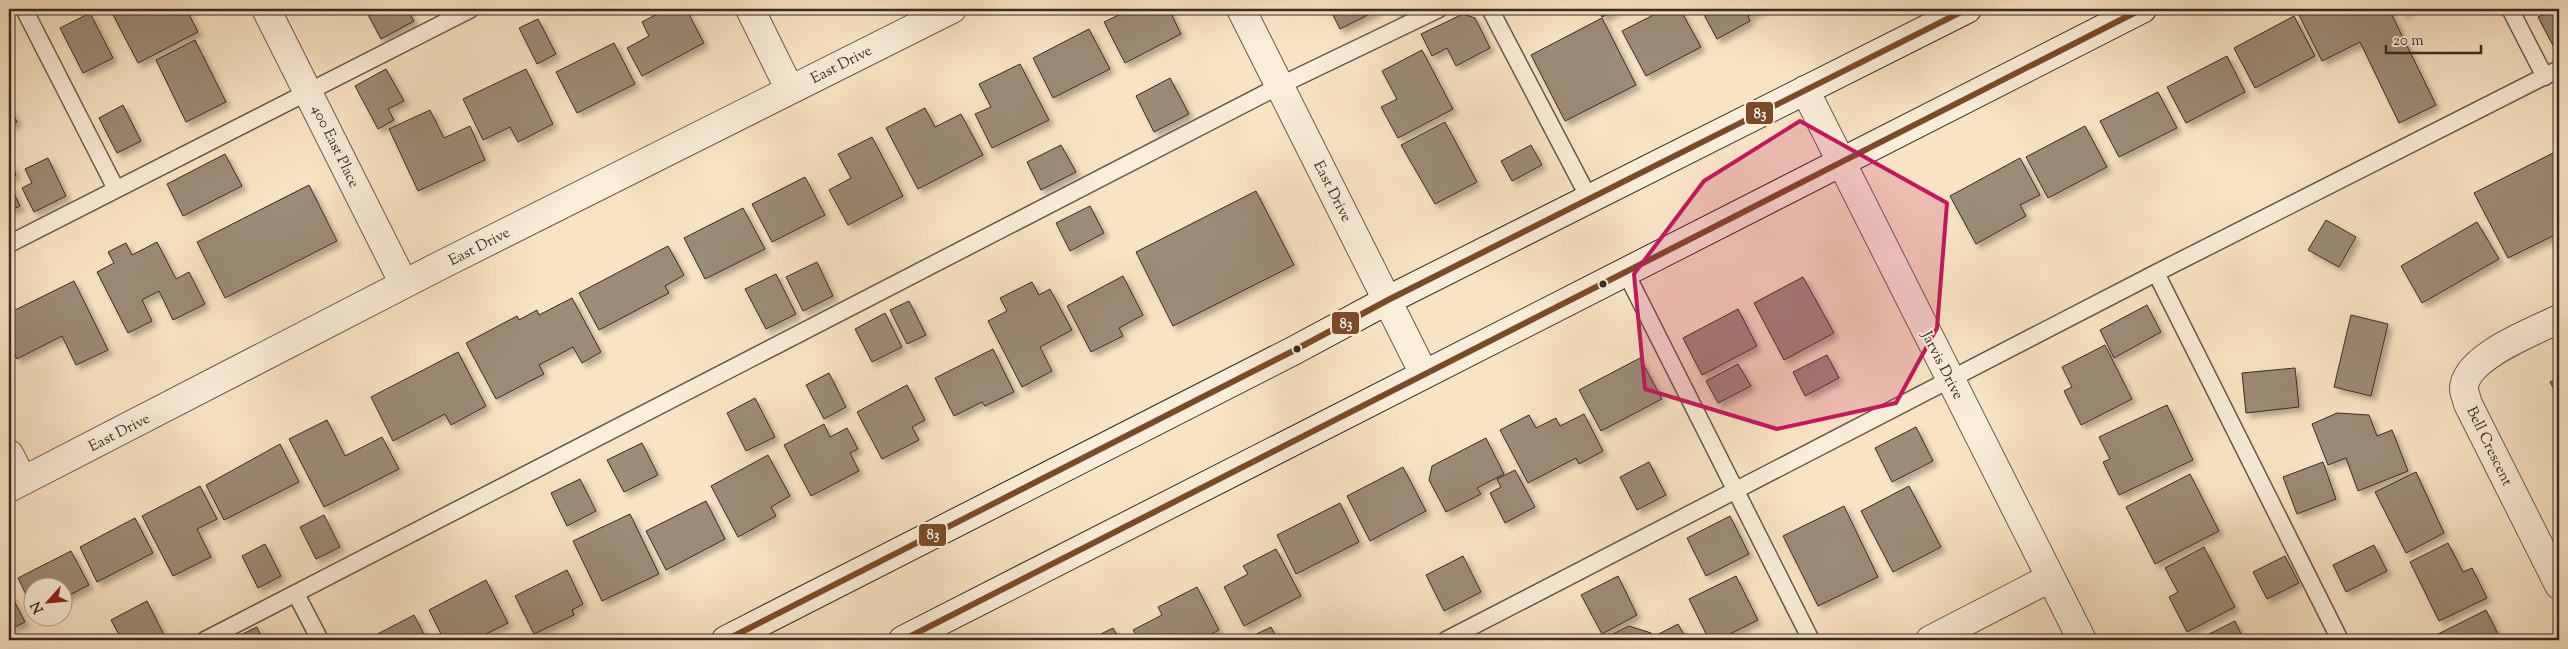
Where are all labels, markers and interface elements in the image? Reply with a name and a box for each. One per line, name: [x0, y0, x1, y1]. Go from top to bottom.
scale bar: [2386, 22, 2480, 54]
text: 20 m: [2393, 31, 2424, 52]
street label: East Drive: [807, 41, 876, 90]
line badge: 83: [1745, 101, 1774, 125]
street label: 400 East Place: [306, 102, 364, 192]
text: 83: [1754, 105, 1767, 125]
street label: East Drive: [1307, 157, 1356, 226]
street label: East Drive: [445, 223, 514, 272]
unlabelled marker: [1598, 279, 1608, 289]
line badge: 83: [1331, 311, 1360, 335]
text: 83: [1340, 315, 1353, 335]
street label: Jarvis Drive: [1915, 327, 1968, 403]
unlabelled marker: [1292, 344, 1302, 354]
street label: Bell Crescent: [2460, 403, 2517, 490]
street label: East Drive: [85, 409, 154, 458]
line badge: 83: [918, 523, 947, 547]
text: 83: [927, 526, 940, 546]
north arrow: [22, 576, 72, 626]
text: N: [27, 597, 50, 617]

